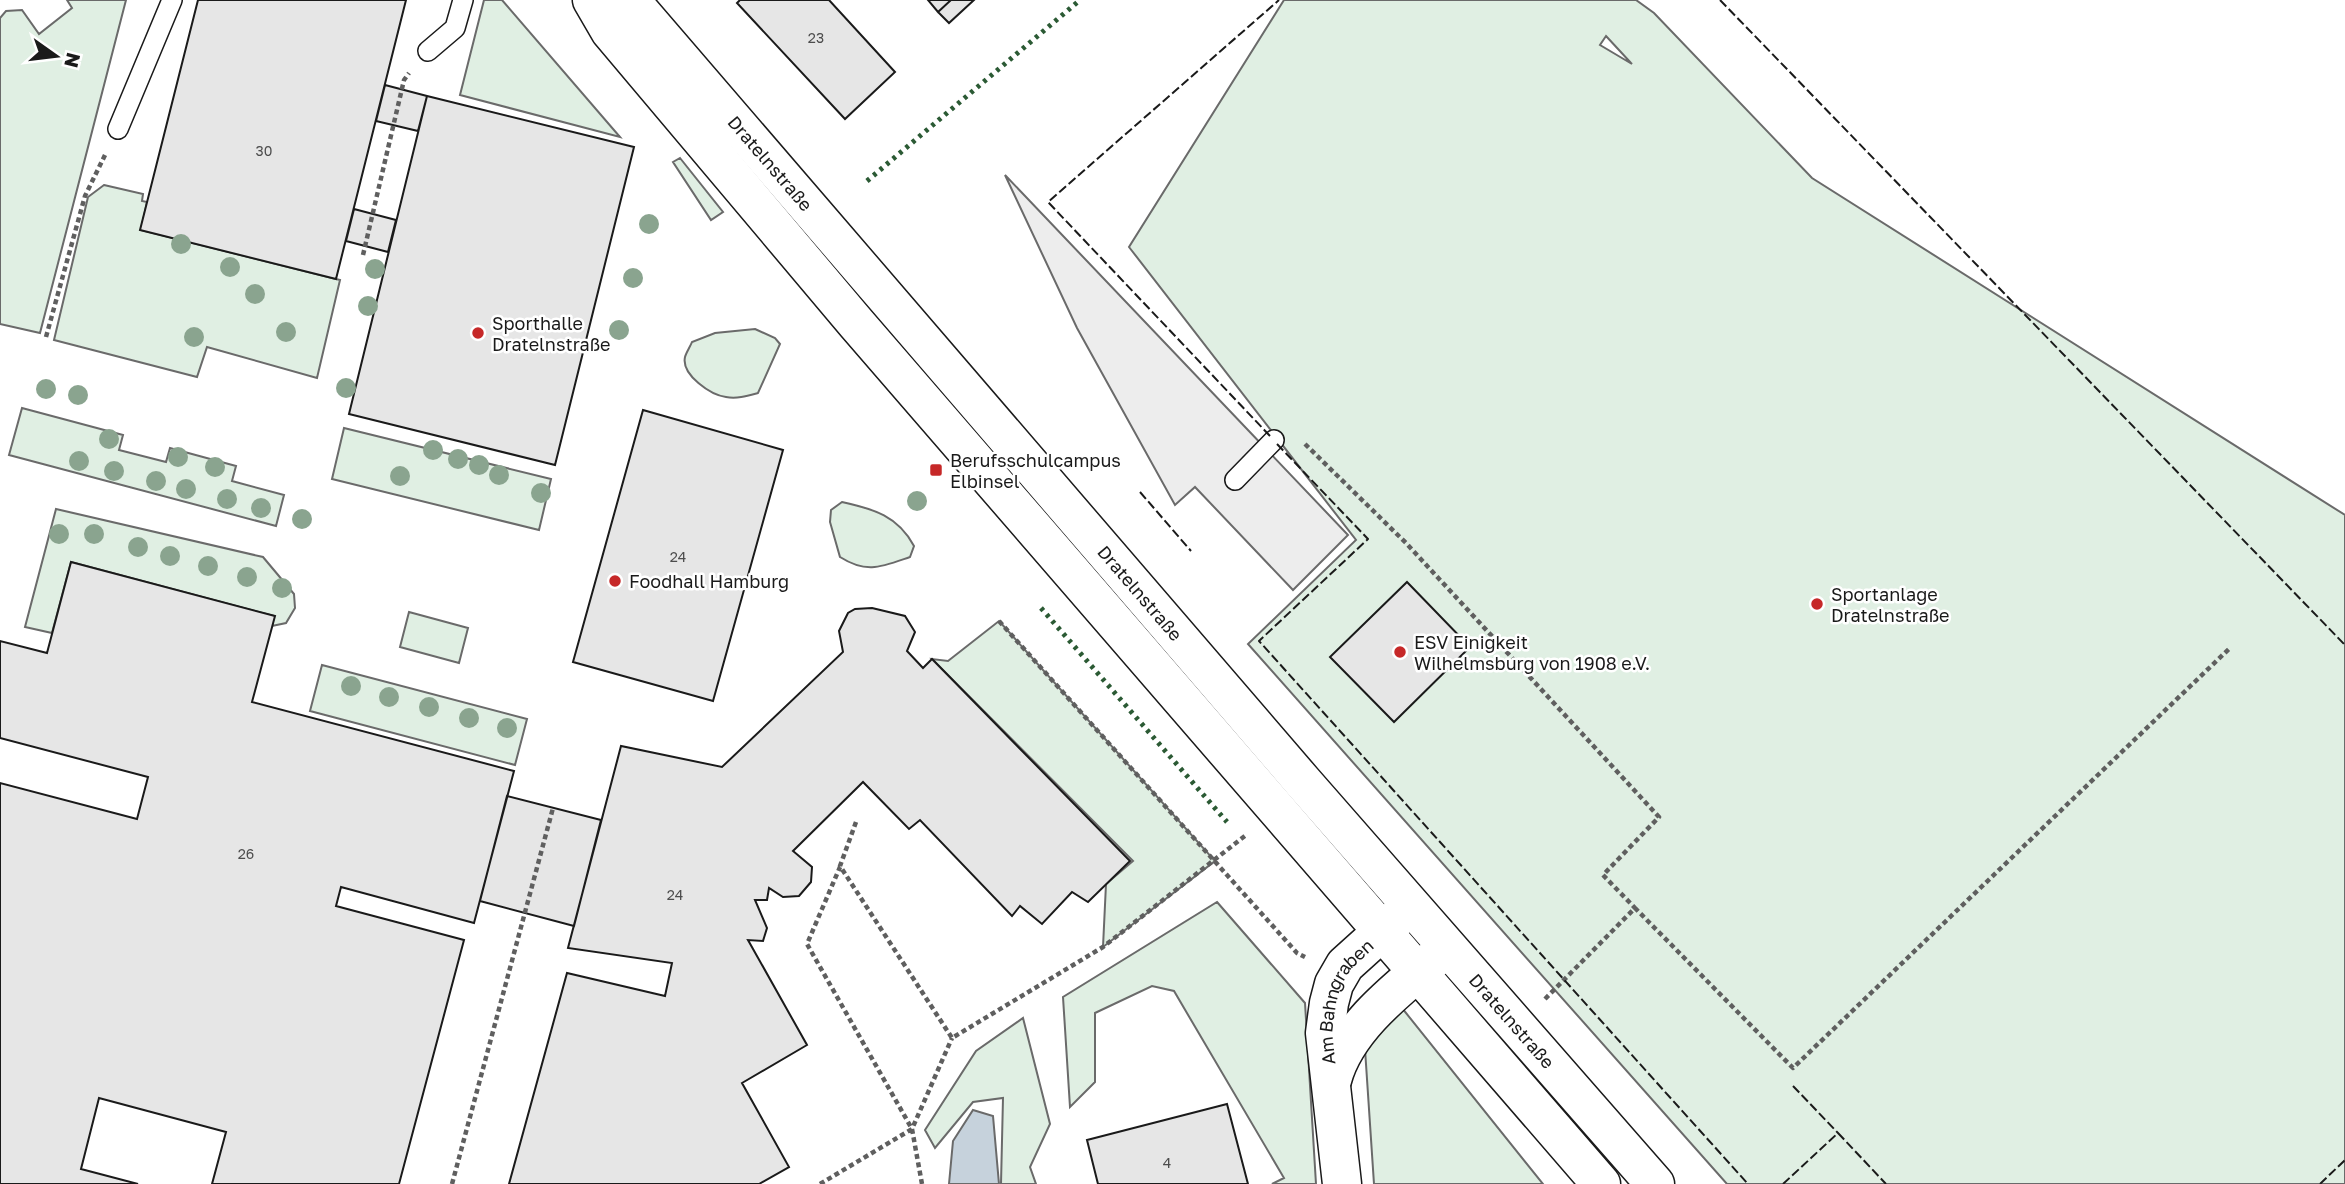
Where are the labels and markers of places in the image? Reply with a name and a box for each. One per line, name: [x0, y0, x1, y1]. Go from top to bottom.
place label: Sporthalle Dratelnstraße: [492, 312, 611, 355]
marker: Sporthalle Dratelnstraße: [470, 325, 486, 341]
place label: Berufsschulcampus Elbinsel: [950, 449, 1121, 492]
marker: Berufsschulcampus Elbinsel: [928, 462, 944, 478]
place label: Foodhall Hamburg: [629, 570, 789, 592]
marker: Foodhall Hamburg: [607, 573, 623, 589]
place label: Sportanlage Dratelnstraße: [1831, 583, 1950, 626]
marker: Sportanlage Dratelnstraße: [1809, 596, 1825, 612]
place label: ESV Einigkeit Wilhelmsburg von 1908 e.V.: [1414, 631, 1650, 674]
marker: ESV Einigkeit Wilhelmsburg von 1908 e.V.: [1392, 644, 1408, 660]

